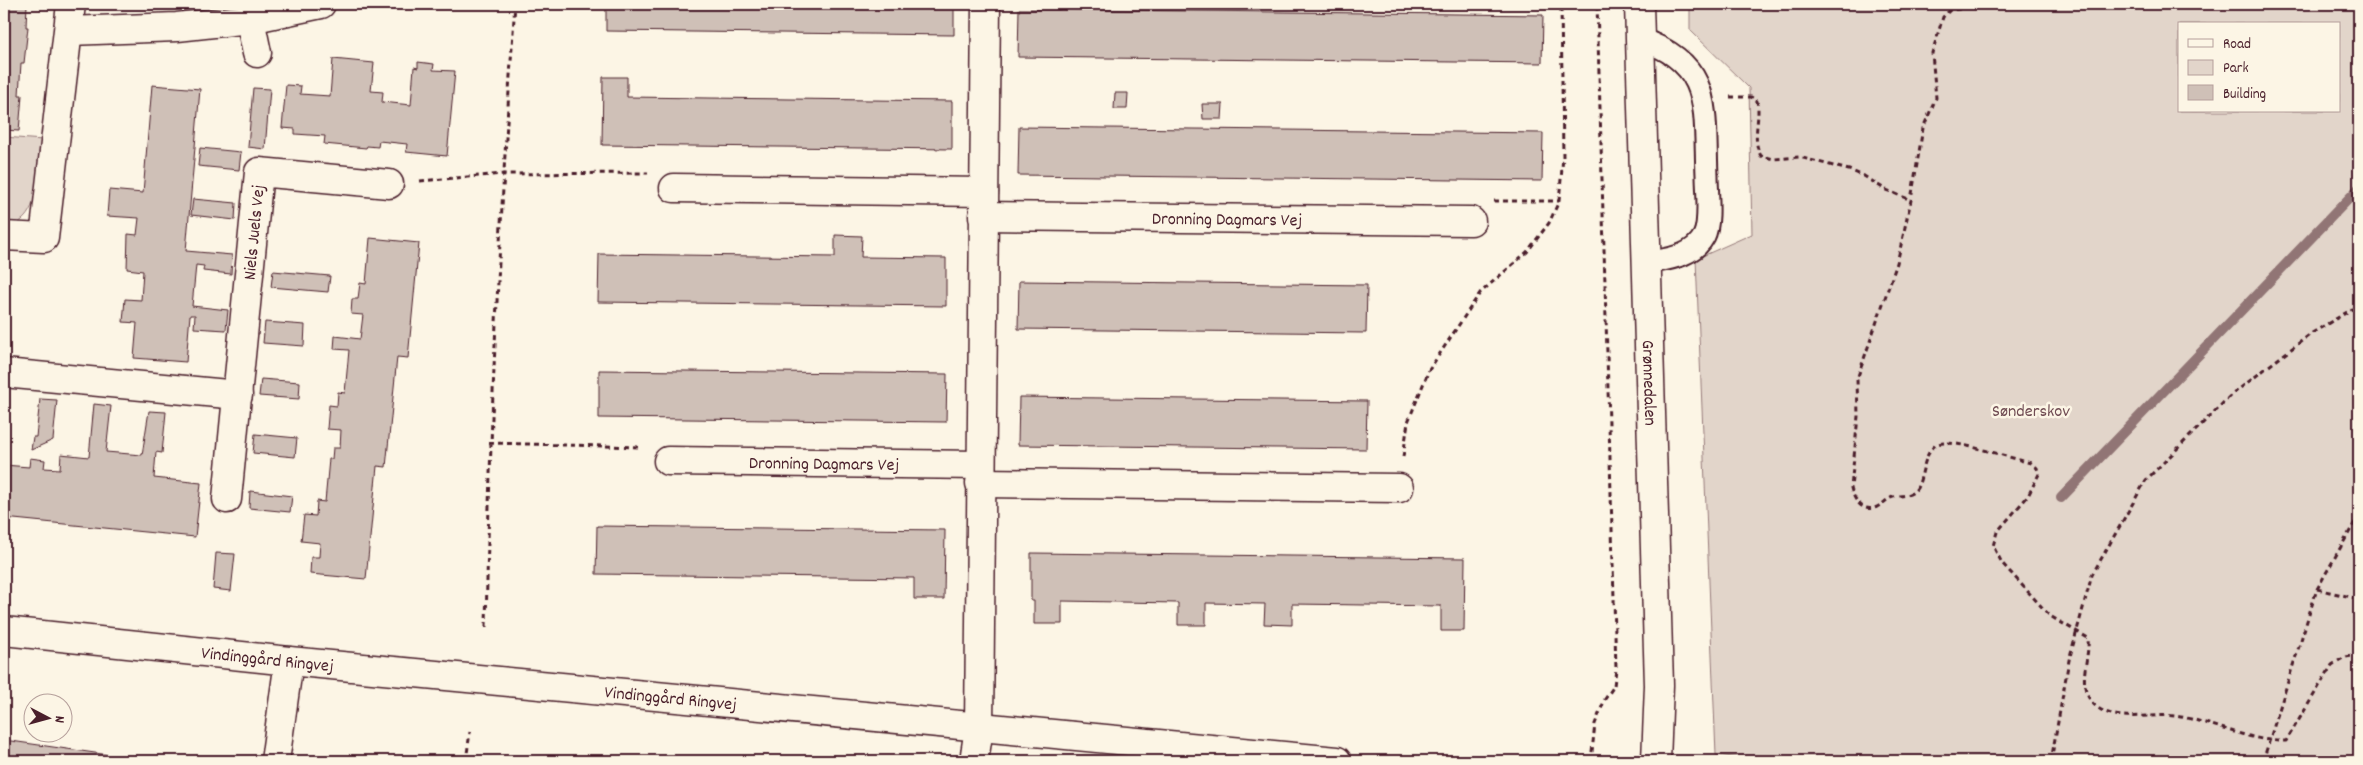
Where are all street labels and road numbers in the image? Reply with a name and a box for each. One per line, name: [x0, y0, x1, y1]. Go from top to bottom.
street label: Niels Juels Vej: [238, 184, 273, 281]
street label: Dronning Dagmars Vej: [1152, 208, 1302, 234]
street label: Grønnedalen: [1634, 340, 1661, 426]
street label: Dronning Dagmars Vej: [749, 452, 899, 479]
street label: Vindinggård Ringvej: [200, 642, 335, 680]
street label: Vindinggård Ringvej: [603, 681, 738, 719]

